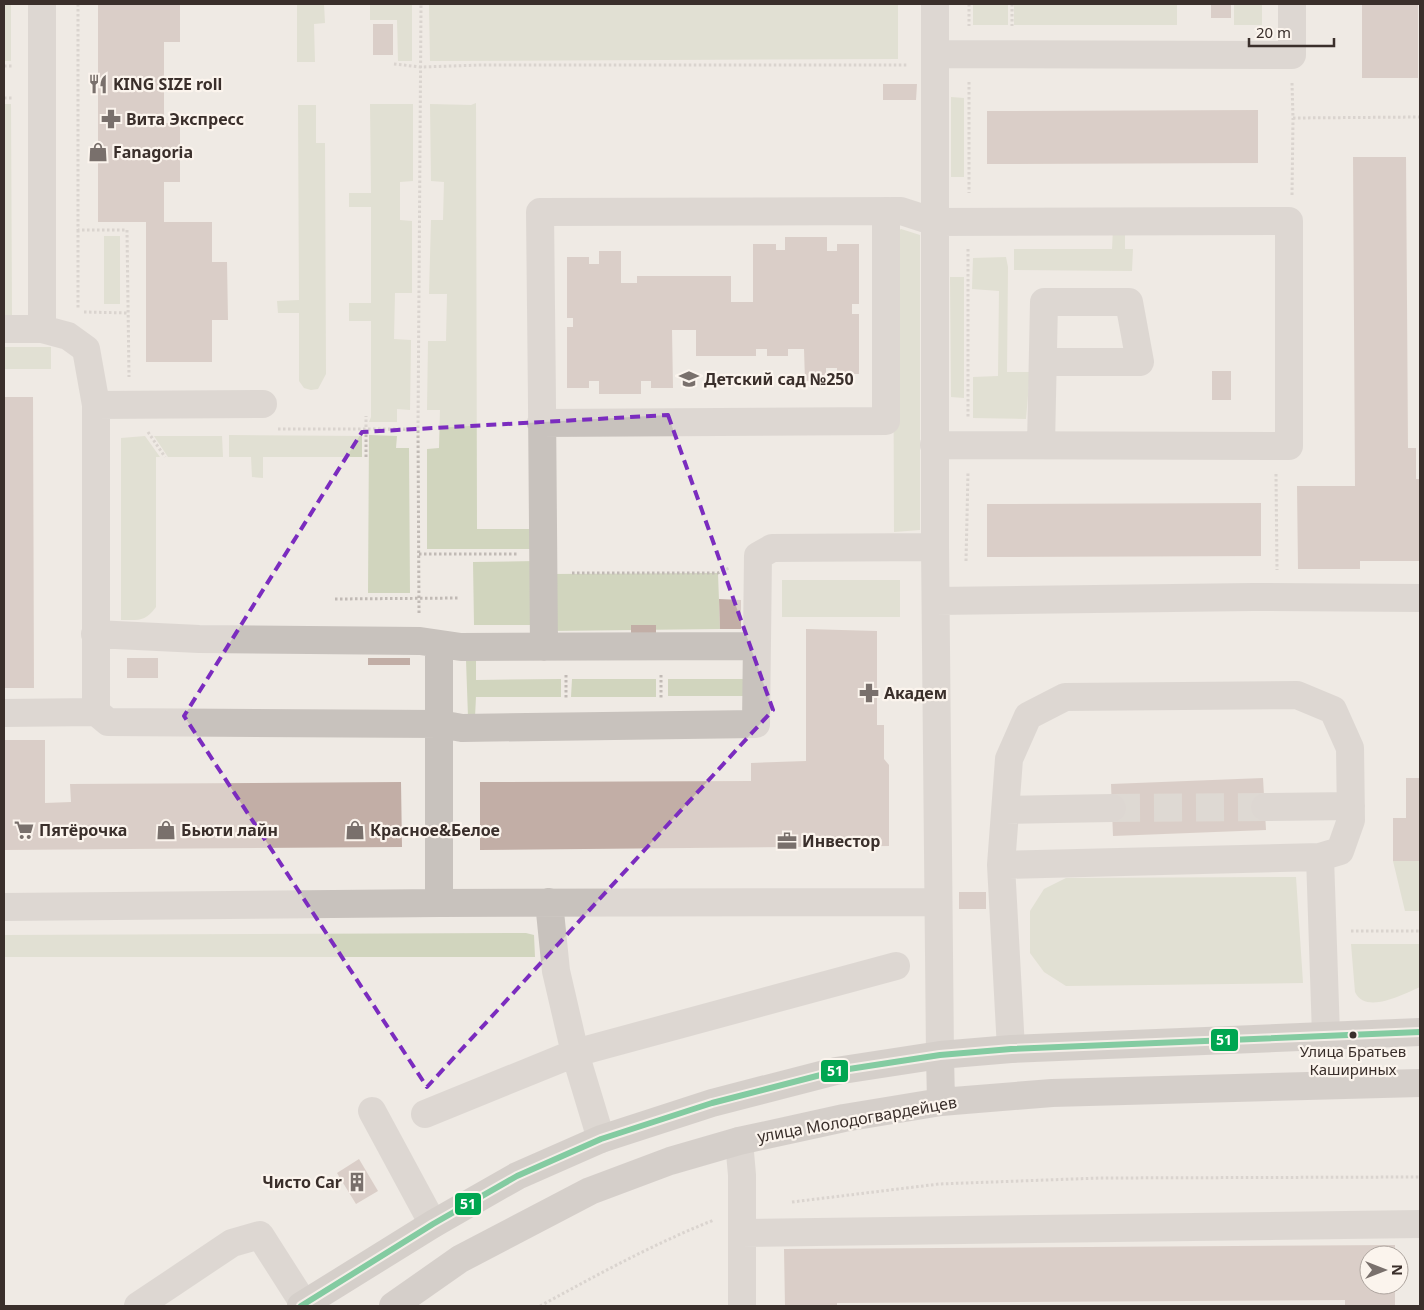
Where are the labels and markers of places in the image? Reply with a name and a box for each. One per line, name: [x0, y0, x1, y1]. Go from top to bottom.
restaurant icon: KING SIZE roll: [87, 73, 109, 95]
place label: KING SIZE roll: [113, 73, 222, 95]
pharmacy icon: Вита Экспресс: [100, 108, 122, 130]
place label: Вита Экспресс: [126, 108, 244, 130]
shop icon: Fanagoria: [87, 141, 109, 163]
place label: Fanagoria: [113, 141, 193, 163]
school or university icon: Детский сад №250: [678, 368, 700, 390]
place label: Детский сад №250: [704, 368, 854, 390]
pharmacy icon: Академ: [858, 682, 880, 704]
place label: Академ: [884, 682, 947, 704]
supermarket icon: Пятёрочка: [13, 819, 35, 841]
place label: Пятёрочка: [39, 819, 127, 841]
shop icon: Бьюти лайн: [155, 819, 177, 841]
place label: Бьюти лайн: [181, 819, 278, 841]
shop icon: Красное&Белое: [344, 819, 366, 841]
place label: Красное&Белое: [370, 819, 500, 841]
office icon: Инвестор: [776, 830, 798, 852]
place label: Инвестор: [802, 830, 880, 852]
marker: Улица Братьев Кашириных: [1348, 1030, 1358, 1040]
place label: Улица Братьев Кашириных: [1300, 1041, 1406, 1079]
place label: Чисто Car: [262, 1171, 342, 1193]
building icon: Чисто Car: [346, 1171, 368, 1193]

